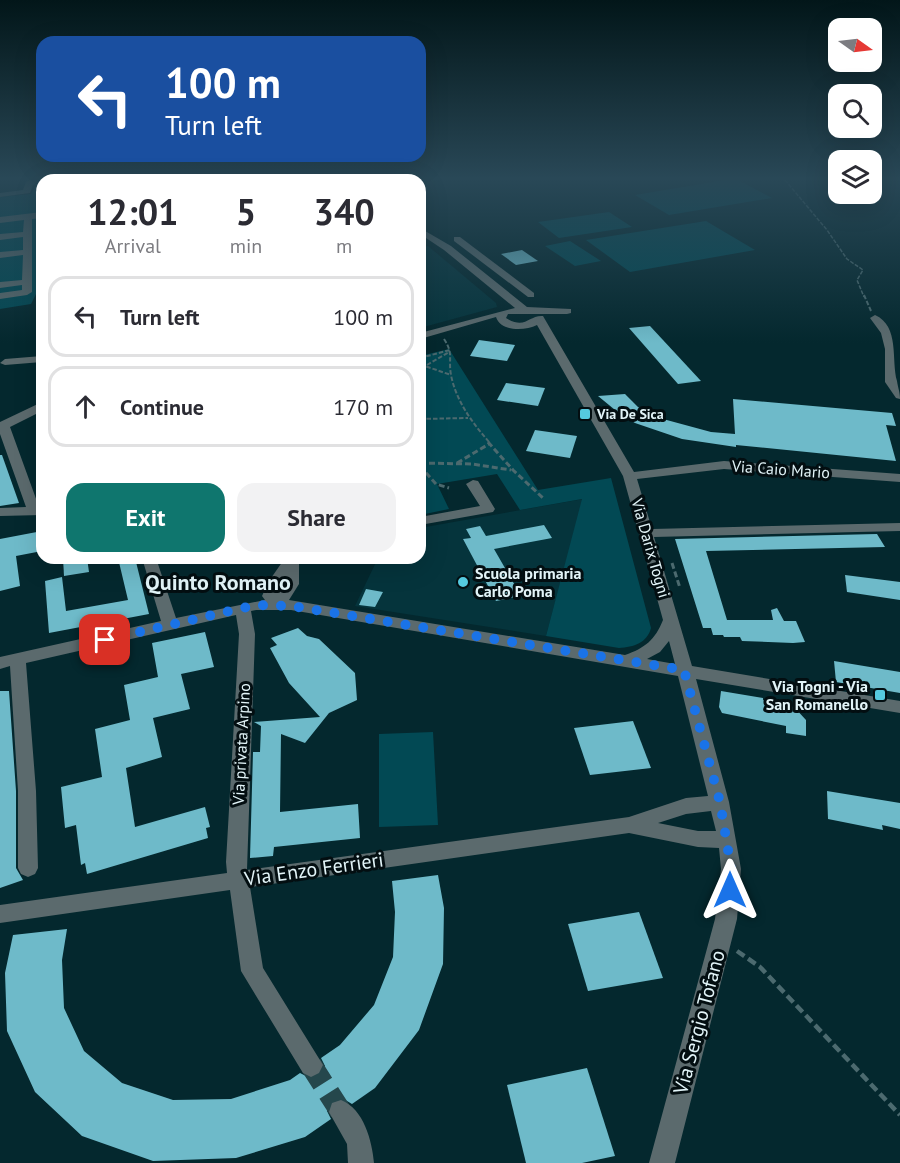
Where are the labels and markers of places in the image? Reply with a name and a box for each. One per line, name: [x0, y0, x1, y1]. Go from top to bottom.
place label: Via De Sica: [596, 405, 664, 423]
marker: Via De Sica: [578, 407, 592, 421]
place label: Scuola primaria Carlo Poma: [475, 563, 582, 601]
marker: Scuola primaria Carlo Poma: [456, 575, 470, 589]
pin: [79, 614, 130, 665]
place label: Via Togni - Via San Romanello: [766, 676, 868, 714]
marker: Via Togni - Via San Romanello: [873, 688, 887, 702]

